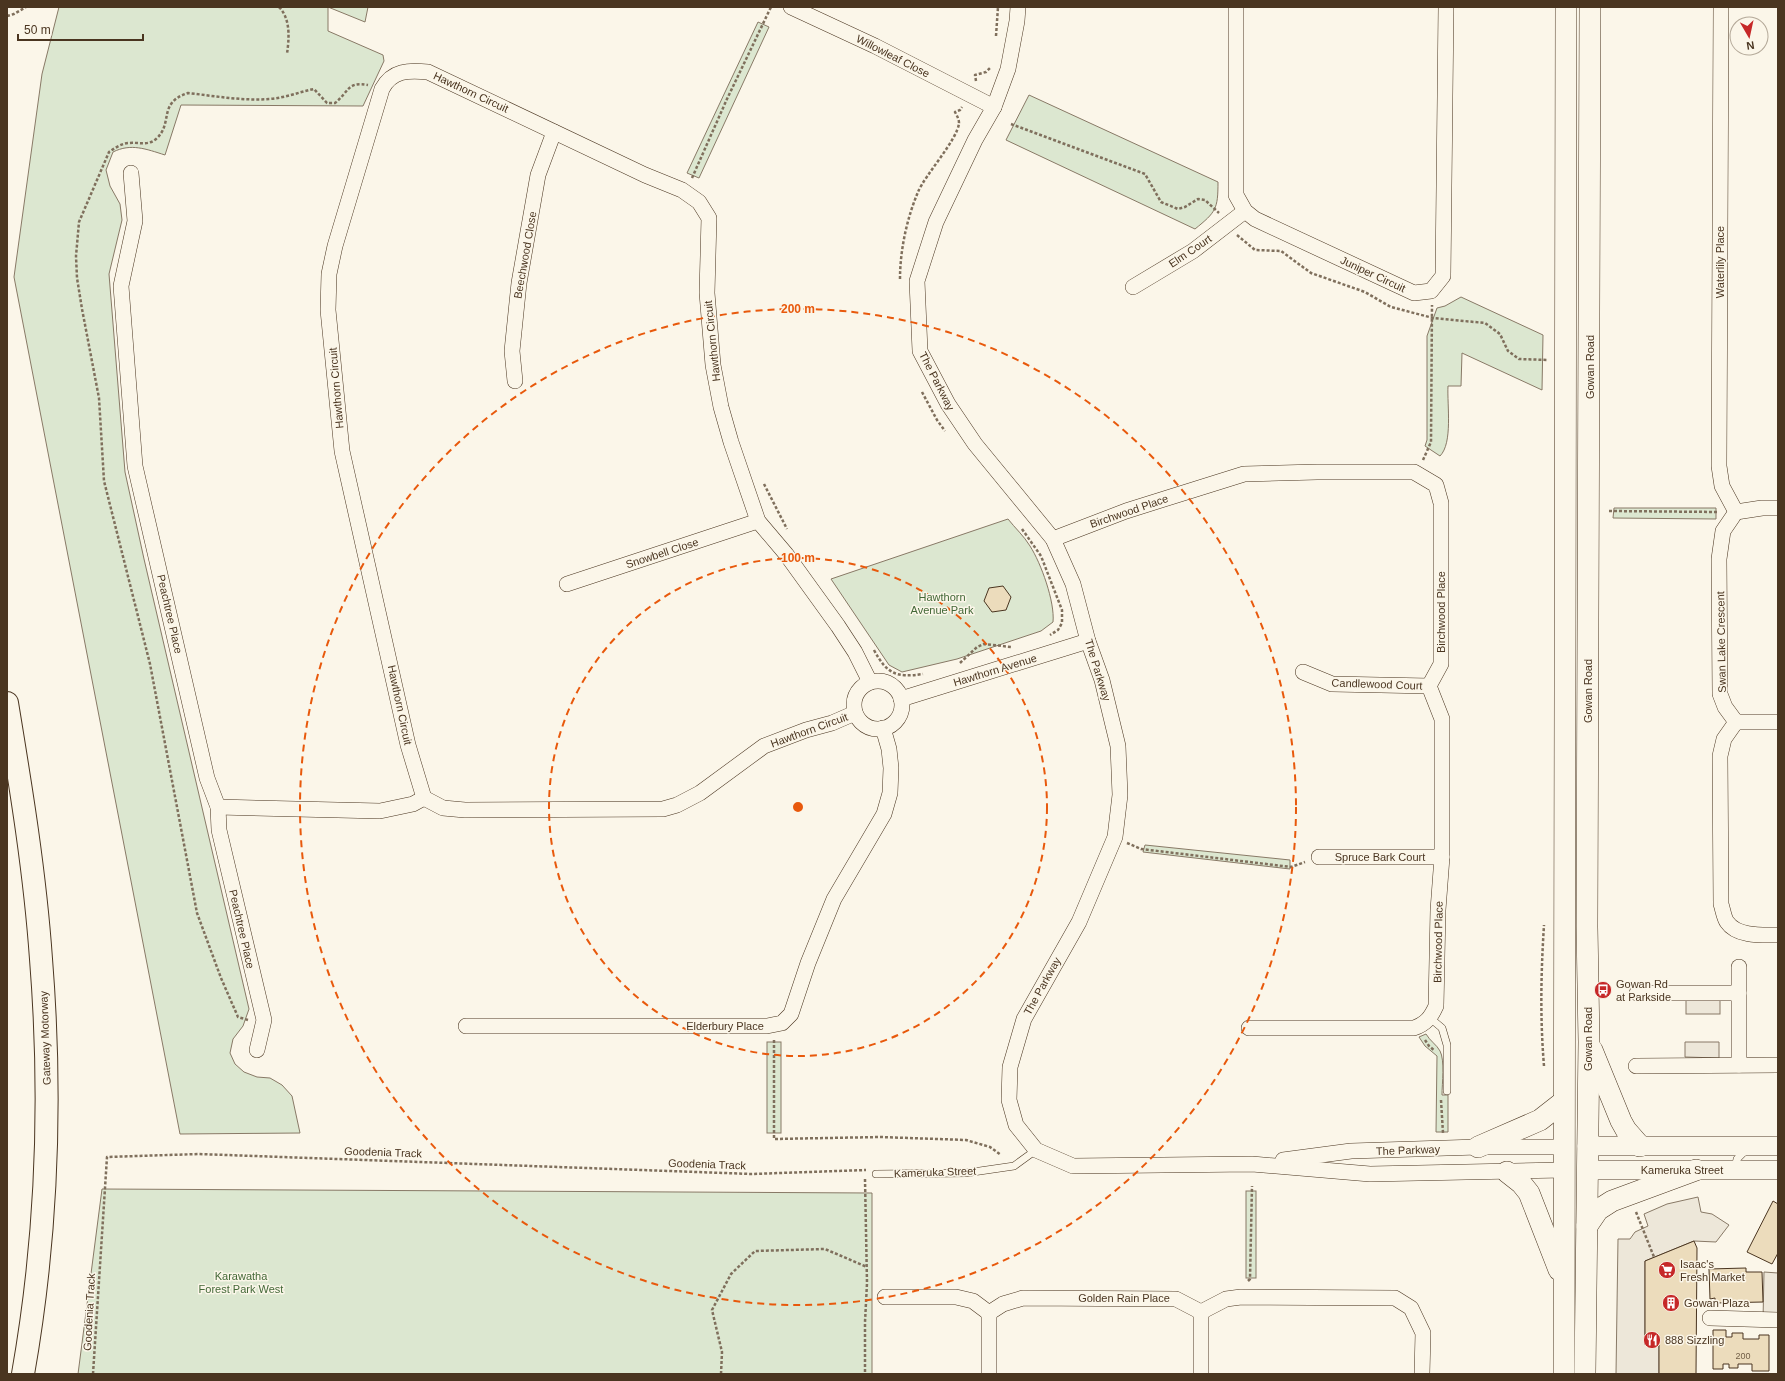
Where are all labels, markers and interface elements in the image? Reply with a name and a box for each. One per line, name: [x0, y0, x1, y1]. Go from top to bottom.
scale bar: [18, 16, 143, 42]
north arrow: [1729, 16, 1769, 56]
text: 50 m: [24, 23, 51, 37]
street label: Willowleaf Close: [854, 32, 932, 80]
text: N: [1746, 39, 1755, 52]
street label: Hawthorn Circuit: [432, 69, 510, 115]
street label: Beechwood Close: [511, 210, 539, 300]
street label: Waterlily Place: [1714, 226, 1726, 298]
street label: Elm Court: [1166, 232, 1214, 270]
street label: Juniper Circuit: [1339, 254, 1407, 294]
street label: Hawthorn Circuit: [702, 300, 722, 382]
text: 200 m: [781, 302, 815, 316]
street label: Gowan Road: [1584, 335, 1596, 399]
street label: Hawthorn Circuit: [326, 347, 346, 429]
street label: The Parkway: [917, 350, 957, 413]
street label: Birchwood Place: [1088, 492, 1170, 530]
street label: Snowbell Close: [624, 536, 700, 570]
text: 100 m: [781, 551, 815, 565]
street label: Birchwood Place: [1435, 571, 1447, 653]
street label: Peachtree Place: [155, 573, 185, 655]
park label: Hawthorn Avenue Park: [911, 591, 974, 616]
street label: Swan Lake Crescent: [1714, 591, 1728, 693]
street label: The Parkway: [1083, 638, 1113, 703]
street label: Hawthorn Avenue: [952, 652, 1038, 688]
street label: Gowan Road: [1582, 659, 1594, 723]
street label: Hawthorn Circuit: [386, 664, 414, 746]
street label: Candlewood Court: [1331, 676, 1423, 692]
street label: Hawthorn Circuit: [769, 710, 849, 750]
centre of rings: [791, 800, 805, 814]
street label: Spruce Bark Court: [1335, 851, 1425, 863]
street label: Peachtree Place: [227, 888, 257, 970]
street label: Birchwood Place: [1431, 901, 1445, 983]
street label: The Parkway: [1021, 955, 1063, 1017]
place label: Gowan Rd at Parkside: [1616, 978, 1671, 1003]
bus stop icon: Gowan Rd at Parkside: [1593, 980, 1613, 1000]
street label: Gateway Motorway: [37, 990, 53, 1085]
street label: Gowan Road: [1582, 1007, 1594, 1071]
street label: Elderbury Place: [686, 1020, 764, 1032]
street label: The Parkway: [1376, 1143, 1441, 1157]
street label: Goodenia Track: [344, 1145, 423, 1159]
street label: Goodenia Track: [668, 1157, 747, 1171]
street label: Kameruka Street: [1641, 1164, 1723, 1176]
street label: Kameruka Street: [894, 1165, 976, 1179]
place label: Isaac's Fresh Market: [1680, 1258, 1745, 1283]
supermarket icon: Isaac's Fresh Market: [1657, 1260, 1677, 1280]
park label: Karawatha Forest Park West: [199, 1270, 283, 1295]
street label: Goodenia Track: [81, 1272, 97, 1351]
street label: Golden Rain Place: [1078, 1292, 1170, 1304]
building icon: Gowan Plaza: [1661, 1293, 1681, 1313]
place label: Gowan Plaza: [1684, 1297, 1750, 1309]
restaurant icon: 888 Sizzling: [1642, 1330, 1662, 1350]
place label: 888 Sizzling: [1665, 1334, 1724, 1346]
house number: 200: [1735, 1351, 1751, 1361]

